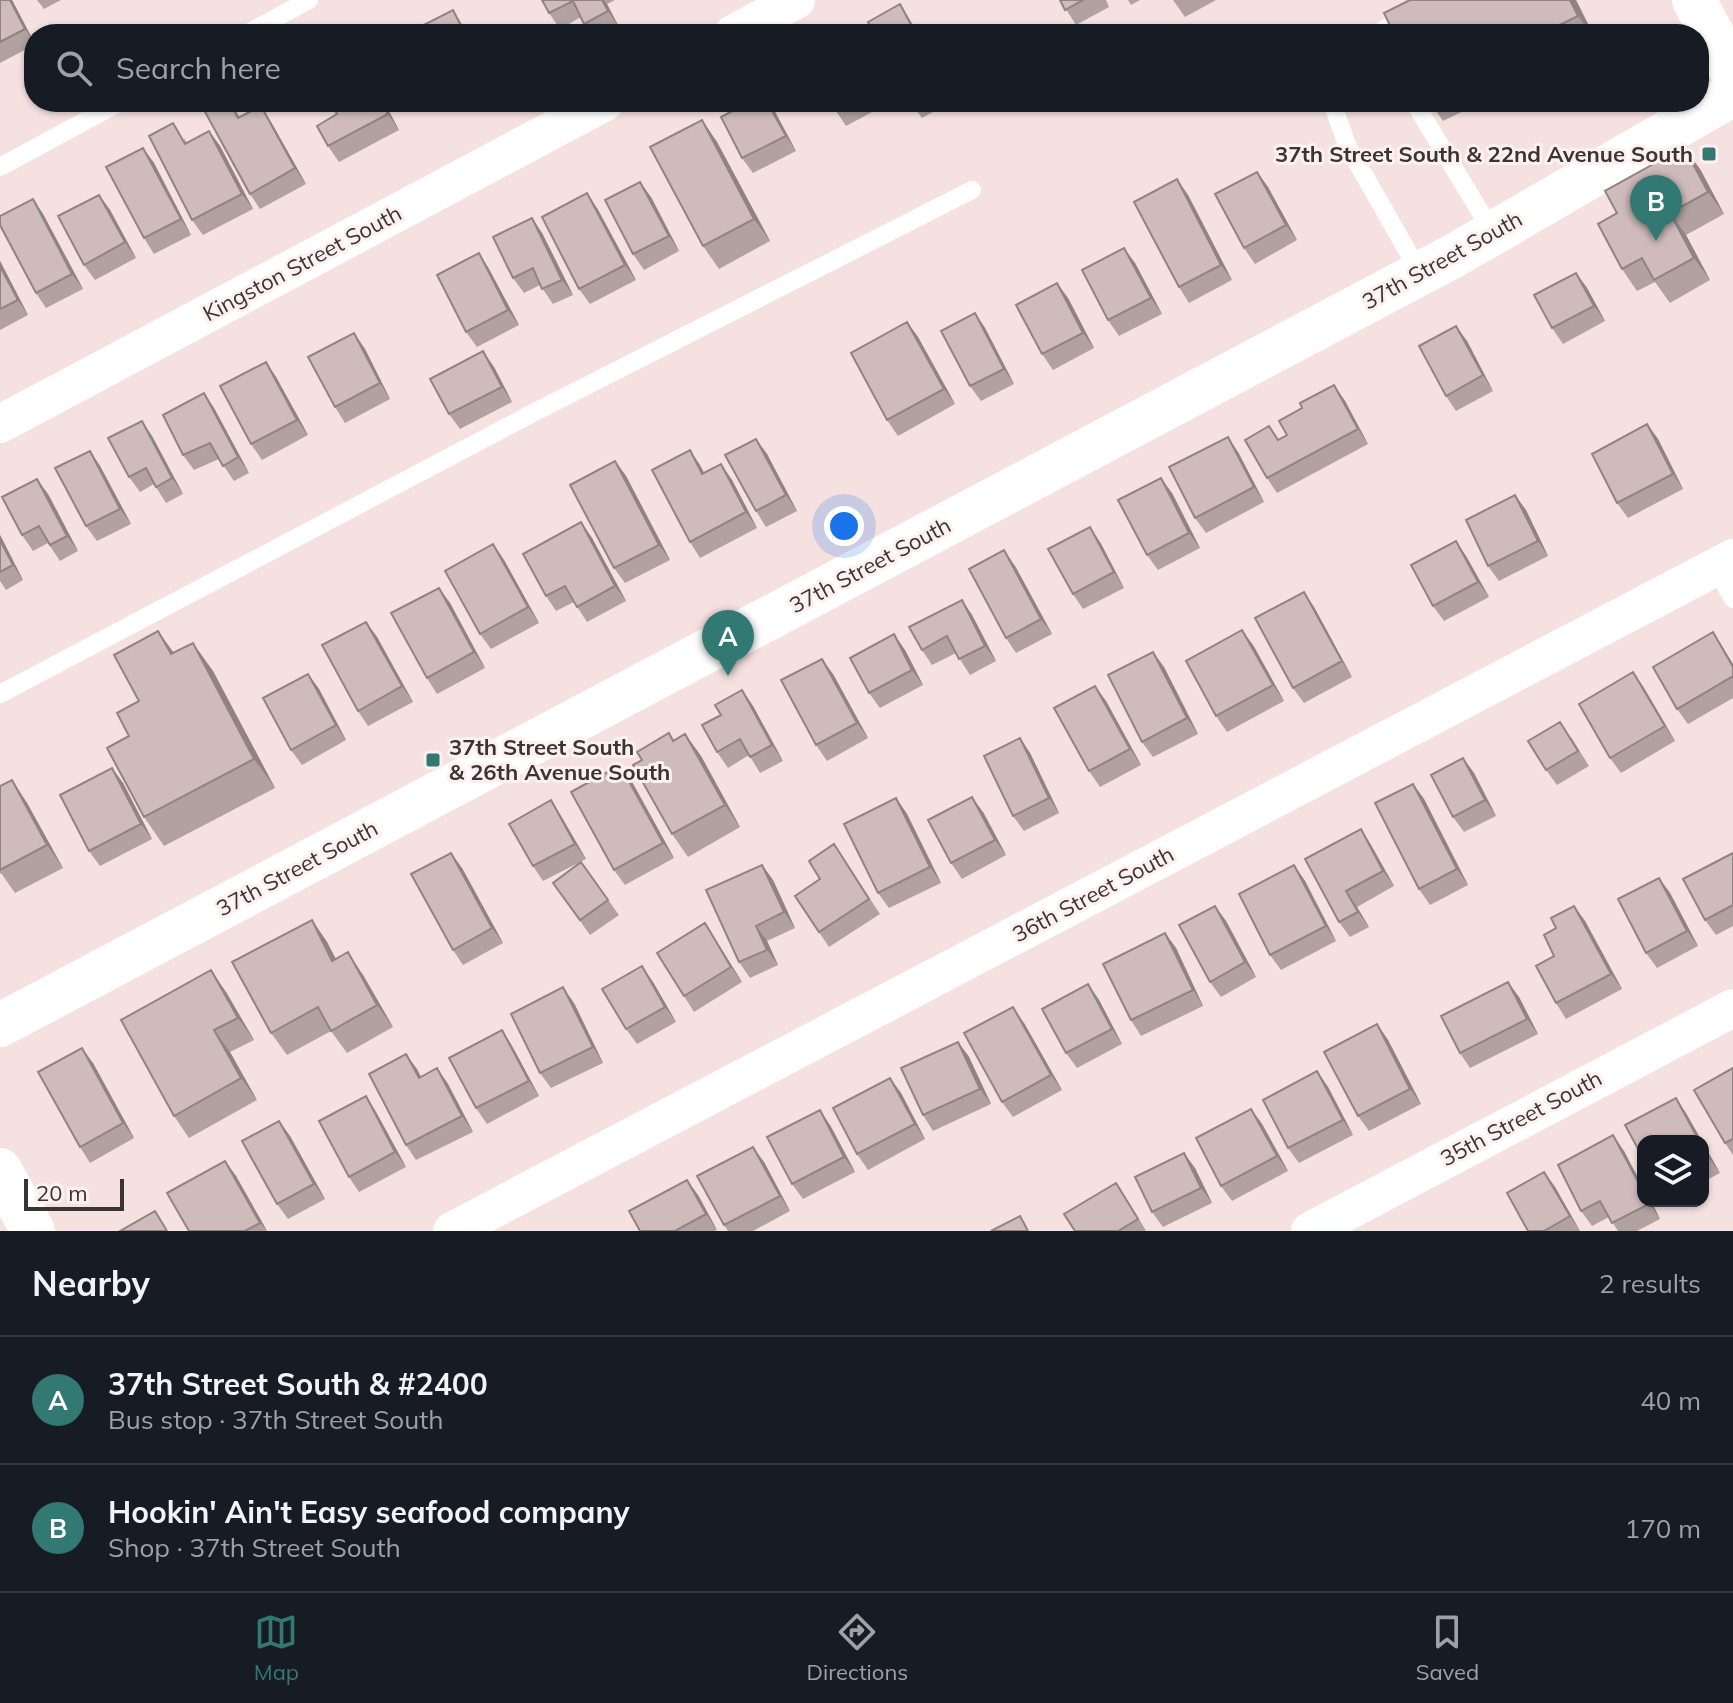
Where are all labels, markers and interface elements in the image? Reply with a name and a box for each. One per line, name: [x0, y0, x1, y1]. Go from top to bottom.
search box: [24, 24, 1709, 112]
icon: search: [52, 46, 96, 90]
text: Search here: [116, 49, 281, 87]
place label: 37th Street South & 22nd Avenue South: [1275, 140, 1693, 168]
marker: 37th Street South & 22nd Avenue South: [1700, 145, 1718, 163]
pin: B: [1630, 175, 1682, 241]
street label: Kingston Street South: [198, 199, 406, 327]
street label: 37th Street South: [1357, 204, 1527, 316]
your location: [824, 506, 864, 546]
street label: 37th Street South: [784, 511, 956, 619]
pin: A: [702, 610, 754, 676]
place label: 37th Street South & 26th Avenue South: [449, 733, 670, 786]
marker: 37th Street South & 26th Avenue South: [424, 751, 442, 769]
street label: 37th Street South: [211, 814, 383, 922]
street label: 36th Street South: [1007, 840, 1179, 948]
street label: 35th Street South: [1435, 1064, 1607, 1172]
map controls: [1637, 1135, 1709, 1207]
button: layers: [1637, 1135, 1709, 1207]
scale bar: [24, 1175, 124, 1211]
text: 20 m: [36, 1179, 87, 1207]
text: Nearby: [32, 1262, 150, 1305]
text: 2 results: [1599, 1267, 1701, 1300]
text: 37th Street South & #2400: [108, 1365, 488, 1403]
text: A: [48, 1384, 68, 1417]
text: 40 m: [1640, 1384, 1701, 1417]
text: Bus stop · 37th Street South: [108, 1403, 444, 1436]
text: Hookin' Ain't Easy seafood company: [108, 1493, 630, 1531]
text: B: [49, 1512, 67, 1545]
text: 170 m: [1625, 1512, 1701, 1545]
text: Shop · 37th Street South: [108, 1531, 401, 1564]
tab: Map: [254, 1610, 299, 1686]
tab: Directions: [807, 1610, 908, 1686]
tab: Saved: [1416, 1610, 1479, 1686]

